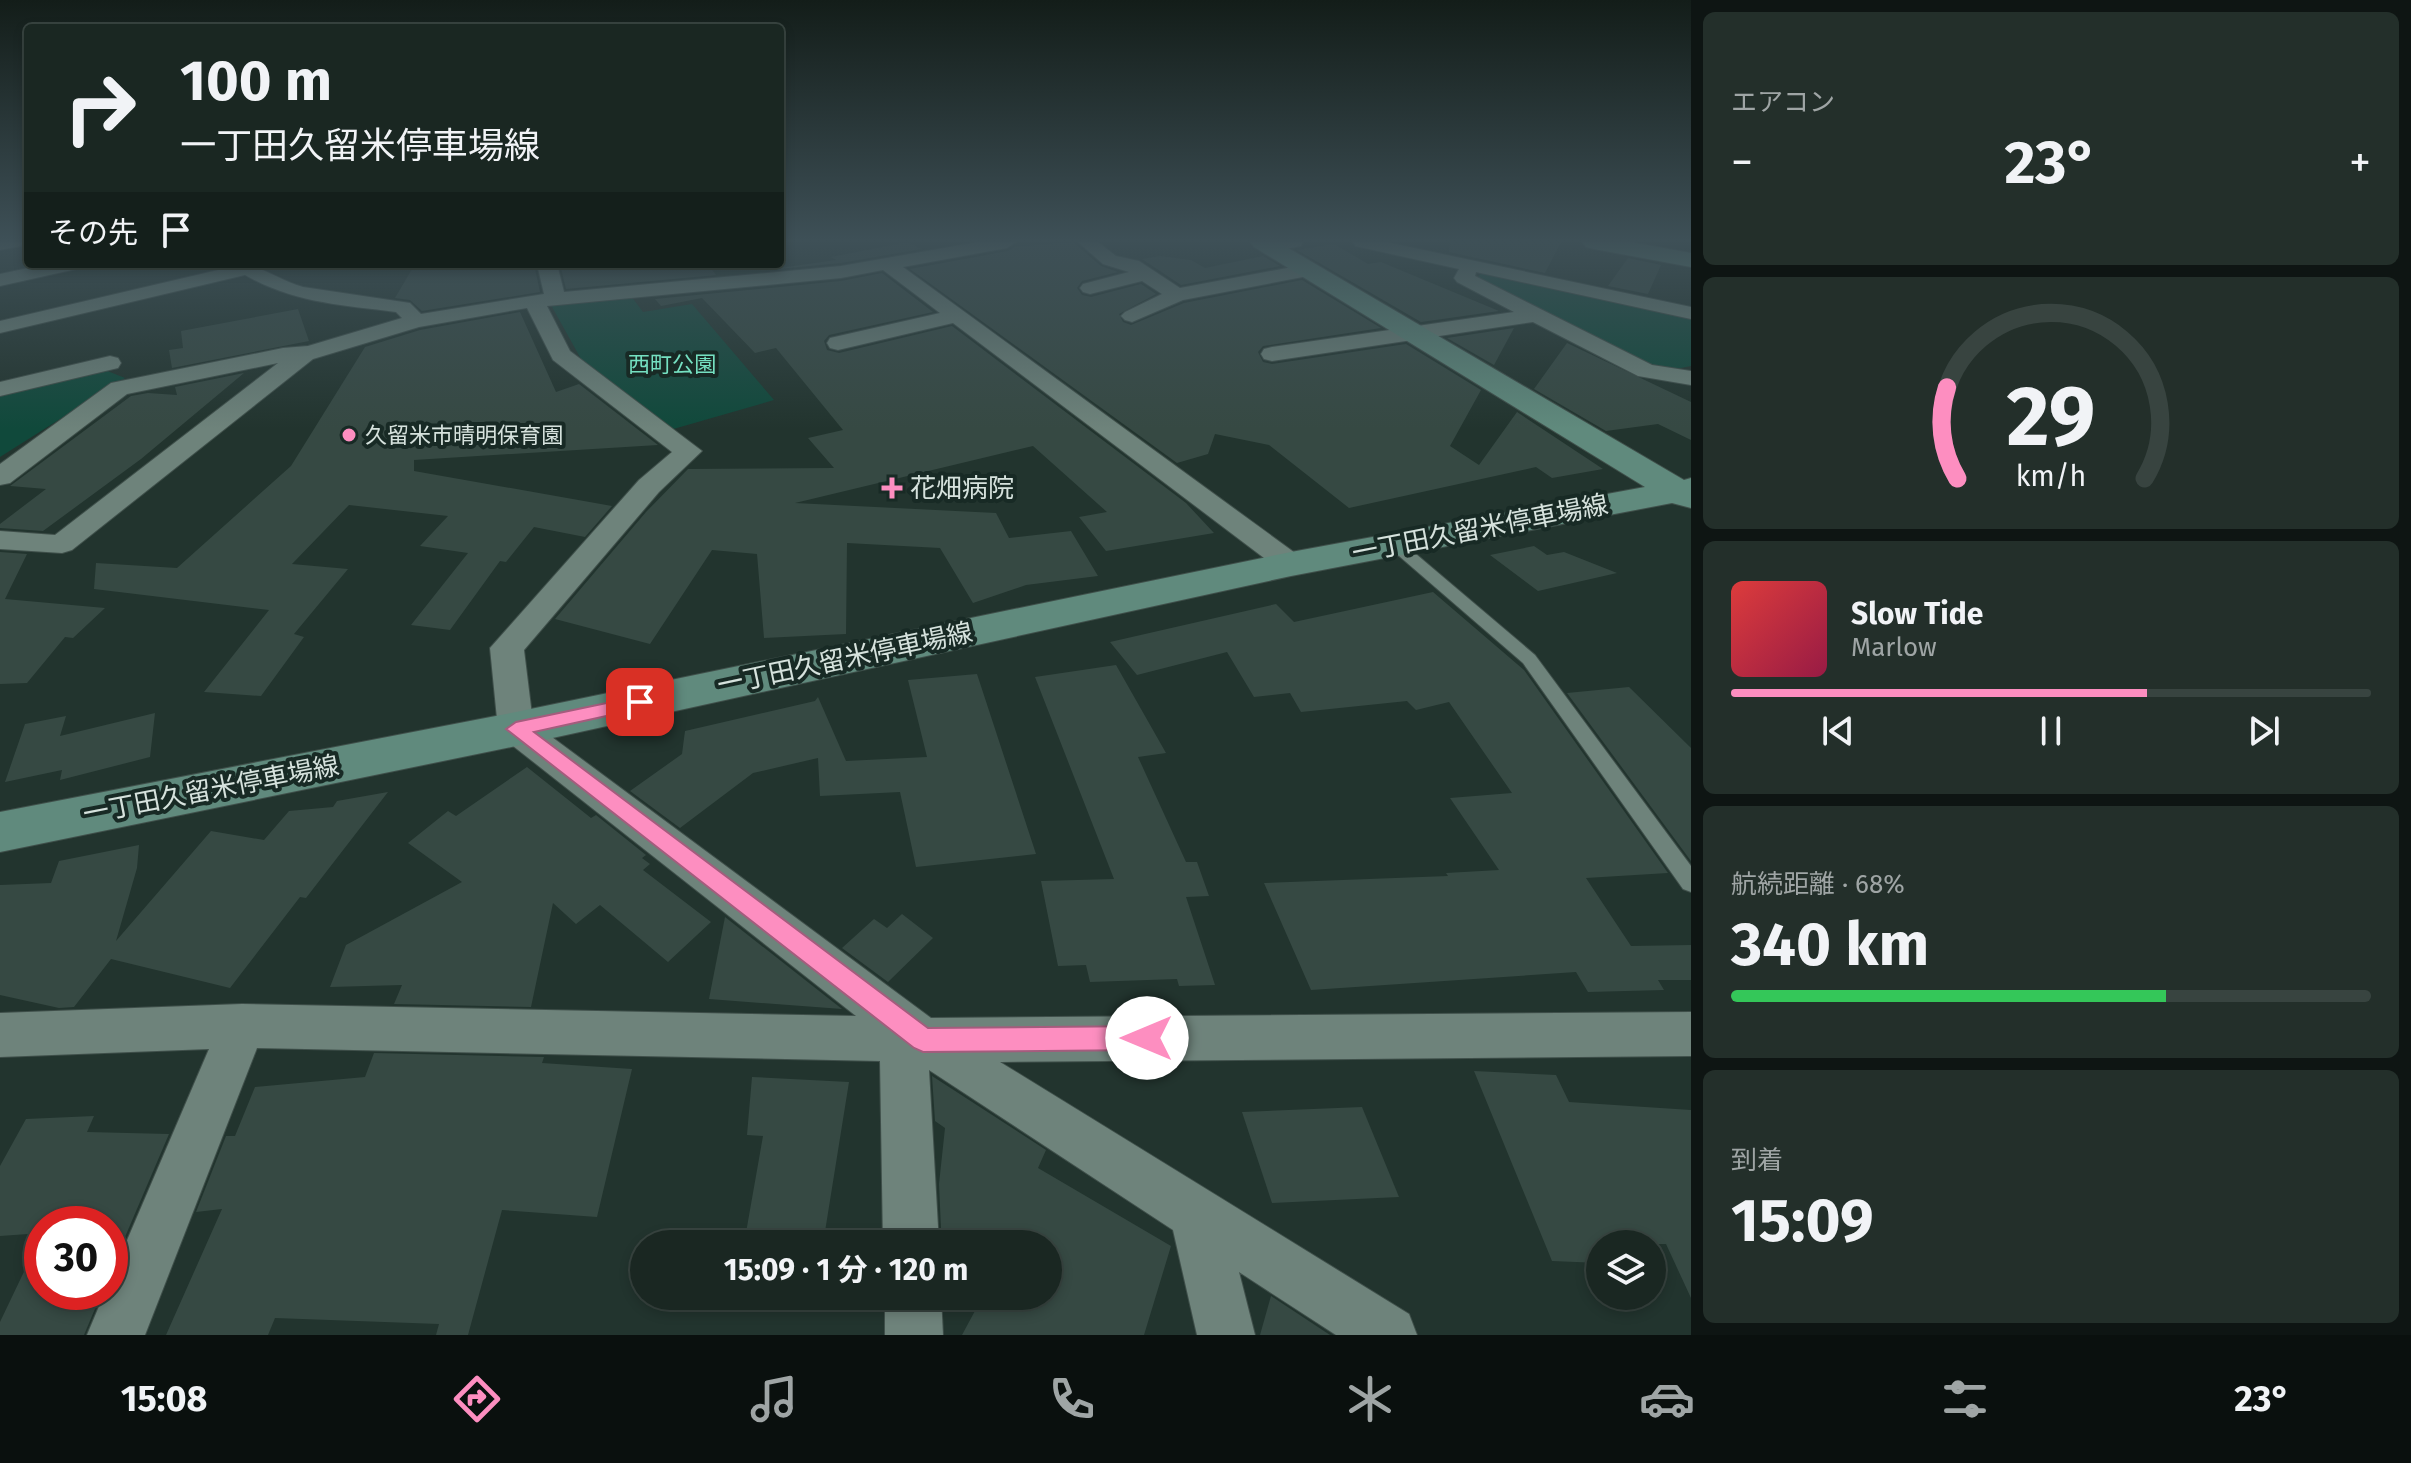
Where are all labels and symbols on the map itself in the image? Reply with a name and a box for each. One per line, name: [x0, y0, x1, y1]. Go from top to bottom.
park label: 西町公園: [628, 351, 716, 378]
place label: 久留米市晴明保育園: [365, 422, 563, 449]
marker: 久留米市晴明保育園: [340, 426, 358, 444]
place label: 花畑病院: [910, 473, 1014, 504]
marker: 花畑病院: [881, 477, 903, 499]
street label: 一丁田久留米停車場線: [1349, 489, 1611, 569]
street label: 一丁田久留米停車場線: [715, 617, 975, 701]
pin: [606, 668, 674, 736]
street label: 一丁田久留米停車場線: [80, 750, 342, 830]
position arrow: [1105, 996, 1189, 1080]
speed limit sign: 30: [24, 1206, 128, 1310]

